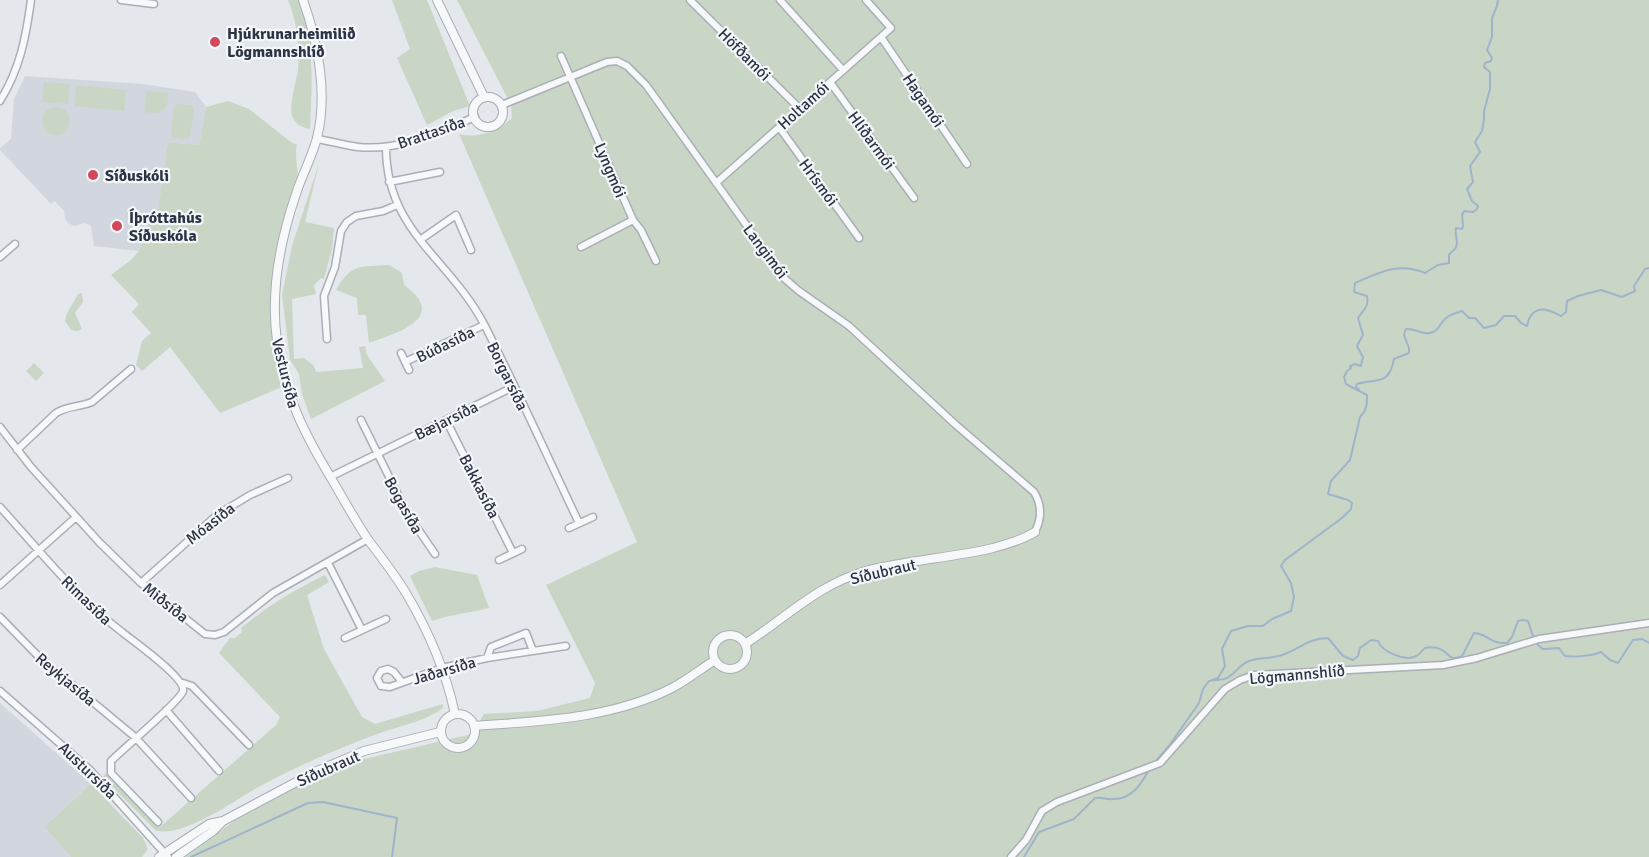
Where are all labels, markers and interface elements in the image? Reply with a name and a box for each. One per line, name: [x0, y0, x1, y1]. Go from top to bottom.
place label: Hjúkrunarheimilið Lögmannshlíð: [227, 24, 356, 62]
street label: Höfðamói: [714, 24, 775, 85]
marker: Hjúkrunarheimilið Lögmannshlíð: [208, 35, 222, 49]
street label: Hagamói: [898, 70, 948, 131]
street label: Holtamói: [774, 77, 834, 134]
street label: Hlíðarmói: [843, 107, 899, 174]
street label: Brattasíða: [395, 112, 468, 154]
street label: Lyngmói: [590, 140, 631, 201]
street label: Hrísmói: [794, 155, 842, 210]
place label: Síðuskóli: [105, 166, 169, 186]
marker: Síðuskóli: [86, 168, 100, 182]
place label: Íþróttahús Síðuskóla: [129, 208, 202, 246]
marker: Íþróttahús Síðuskóla: [110, 219, 124, 233]
street label: Langimói: [738, 220, 792, 283]
street label: Búðasíða: [413, 322, 478, 368]
street label: Vestursíða: [267, 336, 303, 410]
street label: Borgarsíða: [482, 339, 532, 414]
street label: Bæjarsíða: [411, 397, 482, 445]
street label: Bakkasíða: [454, 451, 504, 522]
street label: Bogasíða: [379, 473, 427, 538]
street label: Móasíða: [182, 498, 239, 549]
street label: Síðubraut: [848, 555, 918, 589]
street label: Rimasíða: [57, 572, 116, 630]
street label: Miðsíða: [138, 578, 192, 627]
street label: Reykjasíða: [31, 649, 100, 711]
street label: Jaðarsíða: [410, 652, 478, 690]
street label: Lögmannshlíð: [1248, 661, 1346, 689]
street label: Austursíða: [54, 738, 121, 803]
street label: Síðubraut: [294, 746, 363, 792]

